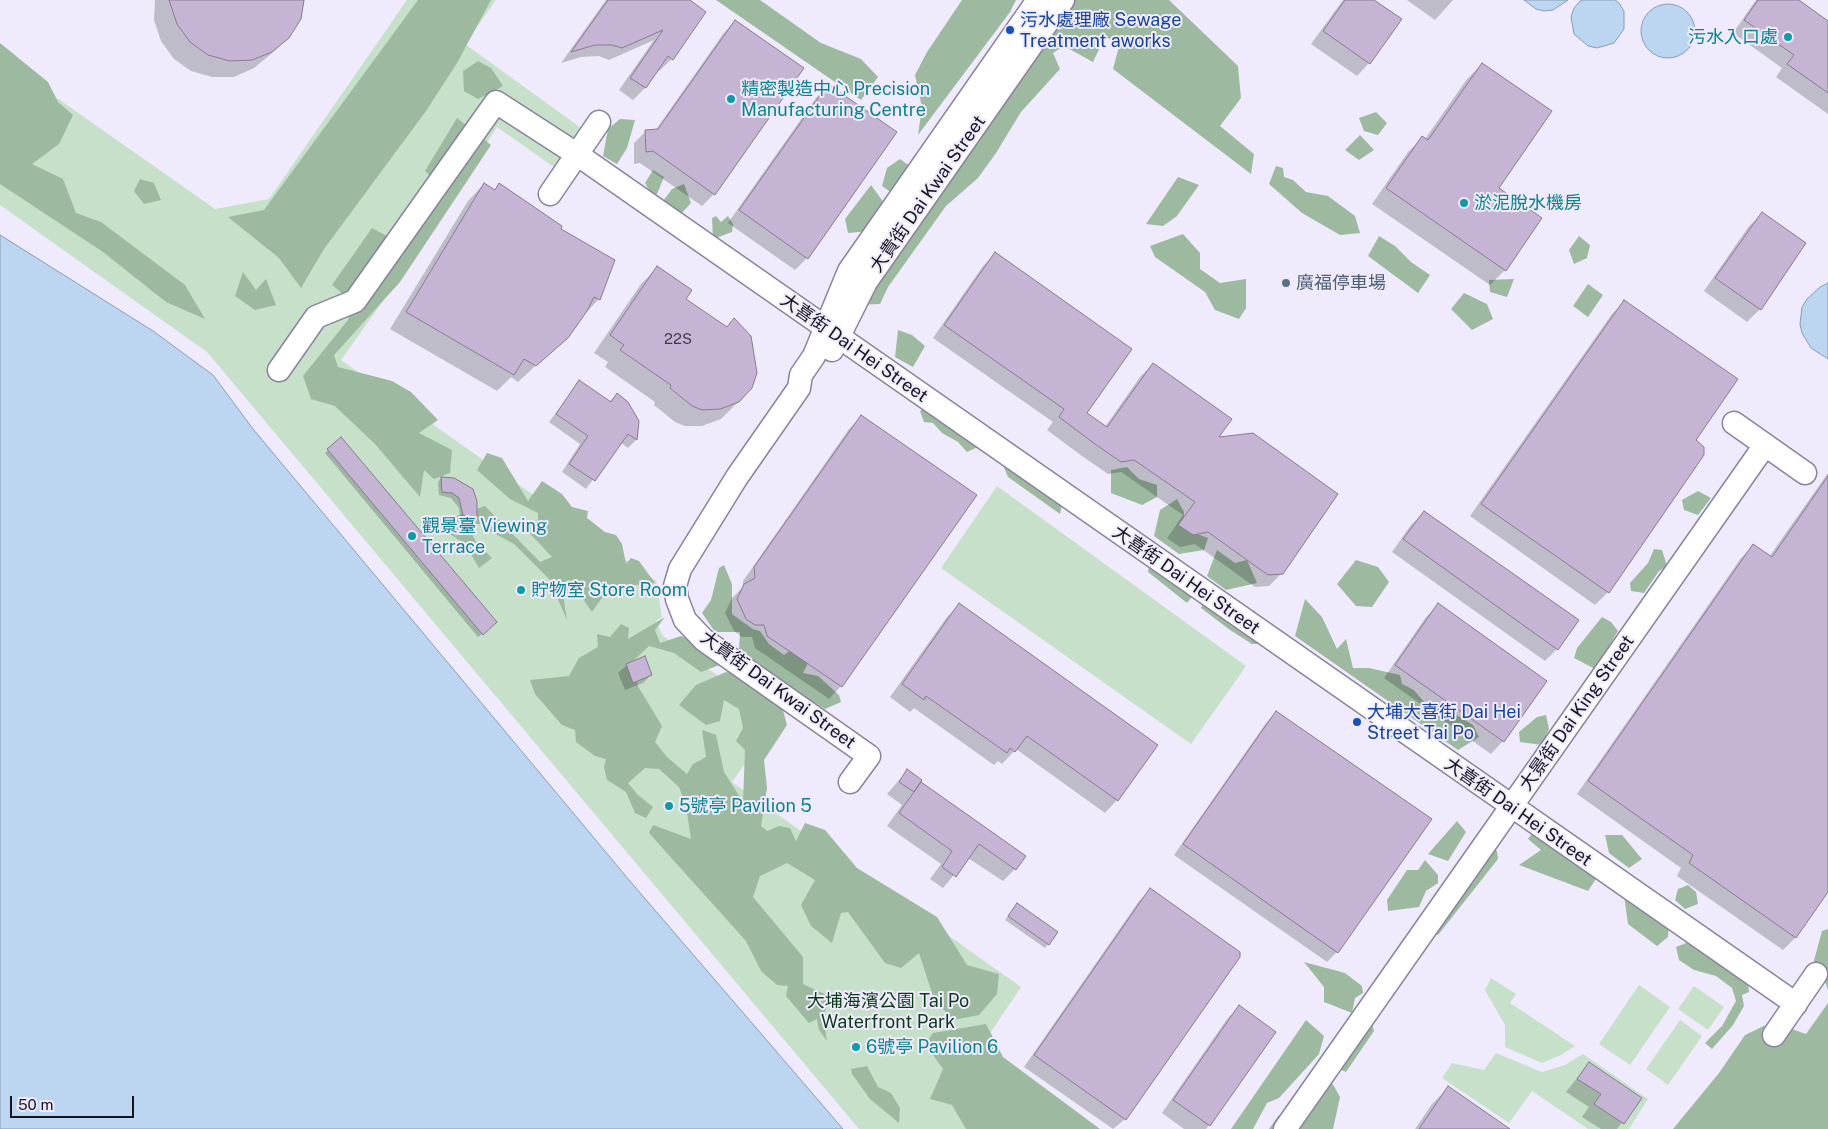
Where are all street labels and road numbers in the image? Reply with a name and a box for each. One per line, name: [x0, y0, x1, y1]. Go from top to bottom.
street label: 大貴街 Dai Kwai Street: [866, 111, 990, 277]
street label: 大喜街 Dai Hei Street: [776, 289, 932, 407]
street label: 大喜街 Dai Hei Street: [1108, 521, 1264, 639]
street label: 大貴街 Dai Kwai Street: [696, 626, 860, 754]
street label: 大景街 Dai King Street: [1515, 631, 1639, 795]
street label: 大喜街 Dai Hei Street: [1440, 753, 1596, 871]

